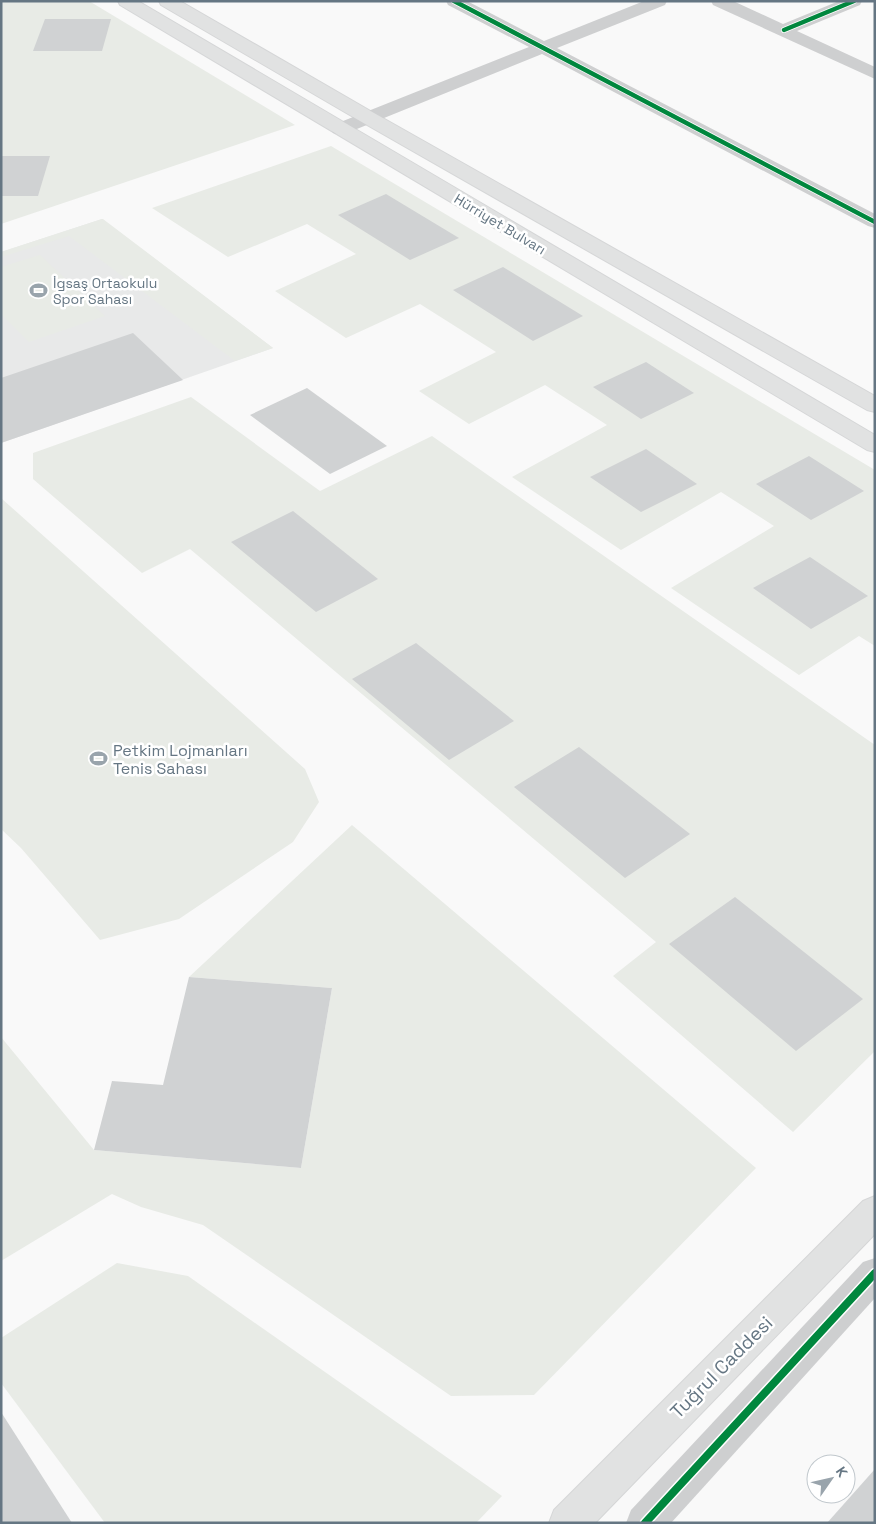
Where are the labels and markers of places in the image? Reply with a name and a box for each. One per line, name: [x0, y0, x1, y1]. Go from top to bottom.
place label: İgsaş Ortaokulu Spor Sahası: [53, 274, 157, 308]
sports icon: İgsaş Ortaokulu Spor Sahası: [29, 281, 49, 301]
place label: Petkim Lojmanları Tenis Sahası: [113, 740, 248, 779]
sports icon: Petkim Lojmanları Tenis Sahası: [89, 749, 109, 769]

